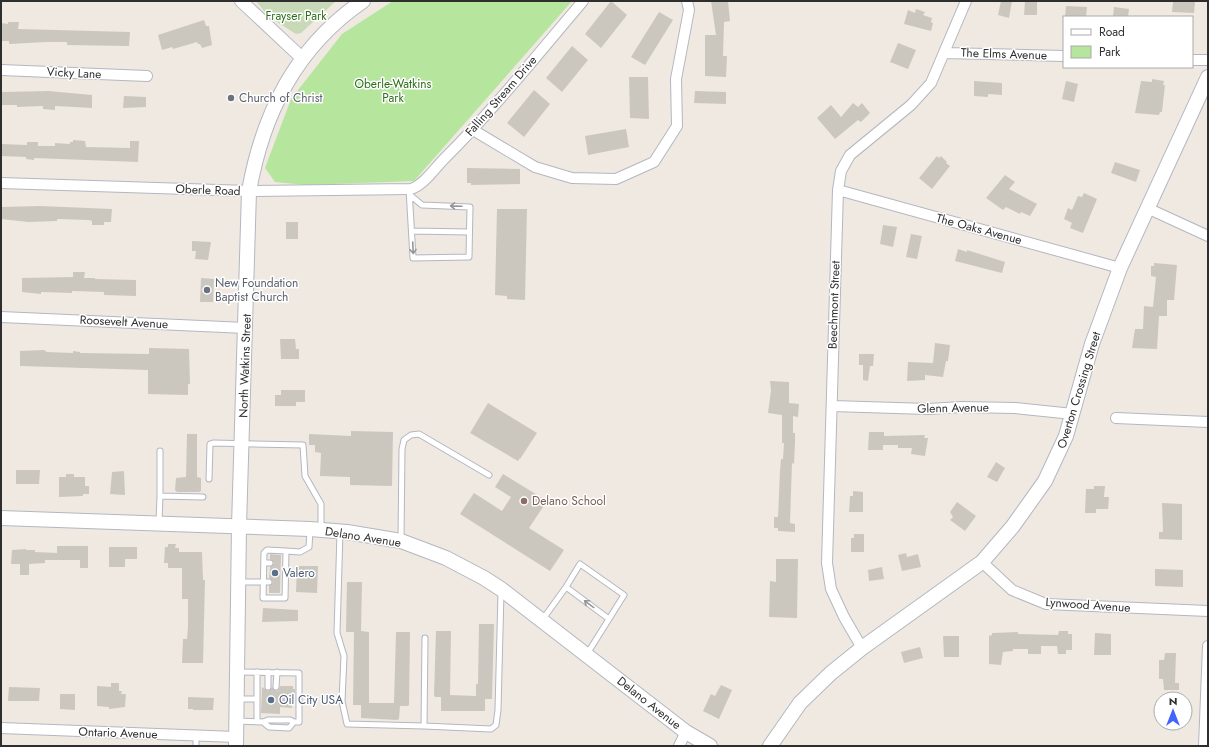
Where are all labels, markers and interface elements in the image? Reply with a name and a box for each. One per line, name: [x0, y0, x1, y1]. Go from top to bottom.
park label: Frayser Park: [266, 7, 327, 25]
legend: [1063, 16, 1193, 68]
text: Road: [1099, 23, 1125, 41]
text: Park: [1099, 43, 1121, 61]
street label: The Elms Avenue: [961, 44, 1047, 64]
street label: Falling Stream Drive: [461, 52, 541, 140]
street label: Vicky Lane: [46, 63, 102, 83]
park label: Oberle-Watkins Park: [355, 75, 432, 107]
place label: Church of Christ: [239, 89, 323, 107]
marker: Church of Christ: [226, 93, 236, 103]
street label: Oberle Road: [175, 180, 241, 200]
one-way arrow: [450, 202, 463, 210]
street label: The Oaks Avenue: [934, 209, 1024, 249]
one-way arrow: [409, 241, 416, 254]
street label: Beechmont Street: [823, 260, 845, 349]
place label: New Foundation Baptist Church: [215, 274, 298, 306]
marker: New Foundation Baptist Church: [202, 285, 212, 295]
street label: Roosevelt Avenue: [79, 311, 169, 333]
street label: North Watkins Street: [234, 314, 256, 418]
street label: Overton Crossing Street: [1053, 329, 1105, 451]
street label: Glenn Avenue: [917, 398, 989, 418]
place label: Delano School: [532, 492, 606, 510]
marker: Delano School: [519, 496, 529, 506]
street label: Delano Avenue: [324, 522, 402, 552]
place label: Valero: [283, 564, 315, 582]
marker: Valero: [270, 568, 280, 578]
street label: Lynwood Avenue: [1045, 593, 1131, 617]
one-way arrow: [584, 600, 595, 608]
street label: Delano Avenue: [613, 672, 685, 734]
place label: Oil City USA: [279, 691, 343, 709]
north arrow: [1153, 691, 1193, 731]
text: N: [1169, 693, 1177, 709]
marker: Oil City USA: [266, 695, 276, 705]
street label: Ontario Avenue: [78, 723, 158, 743]

